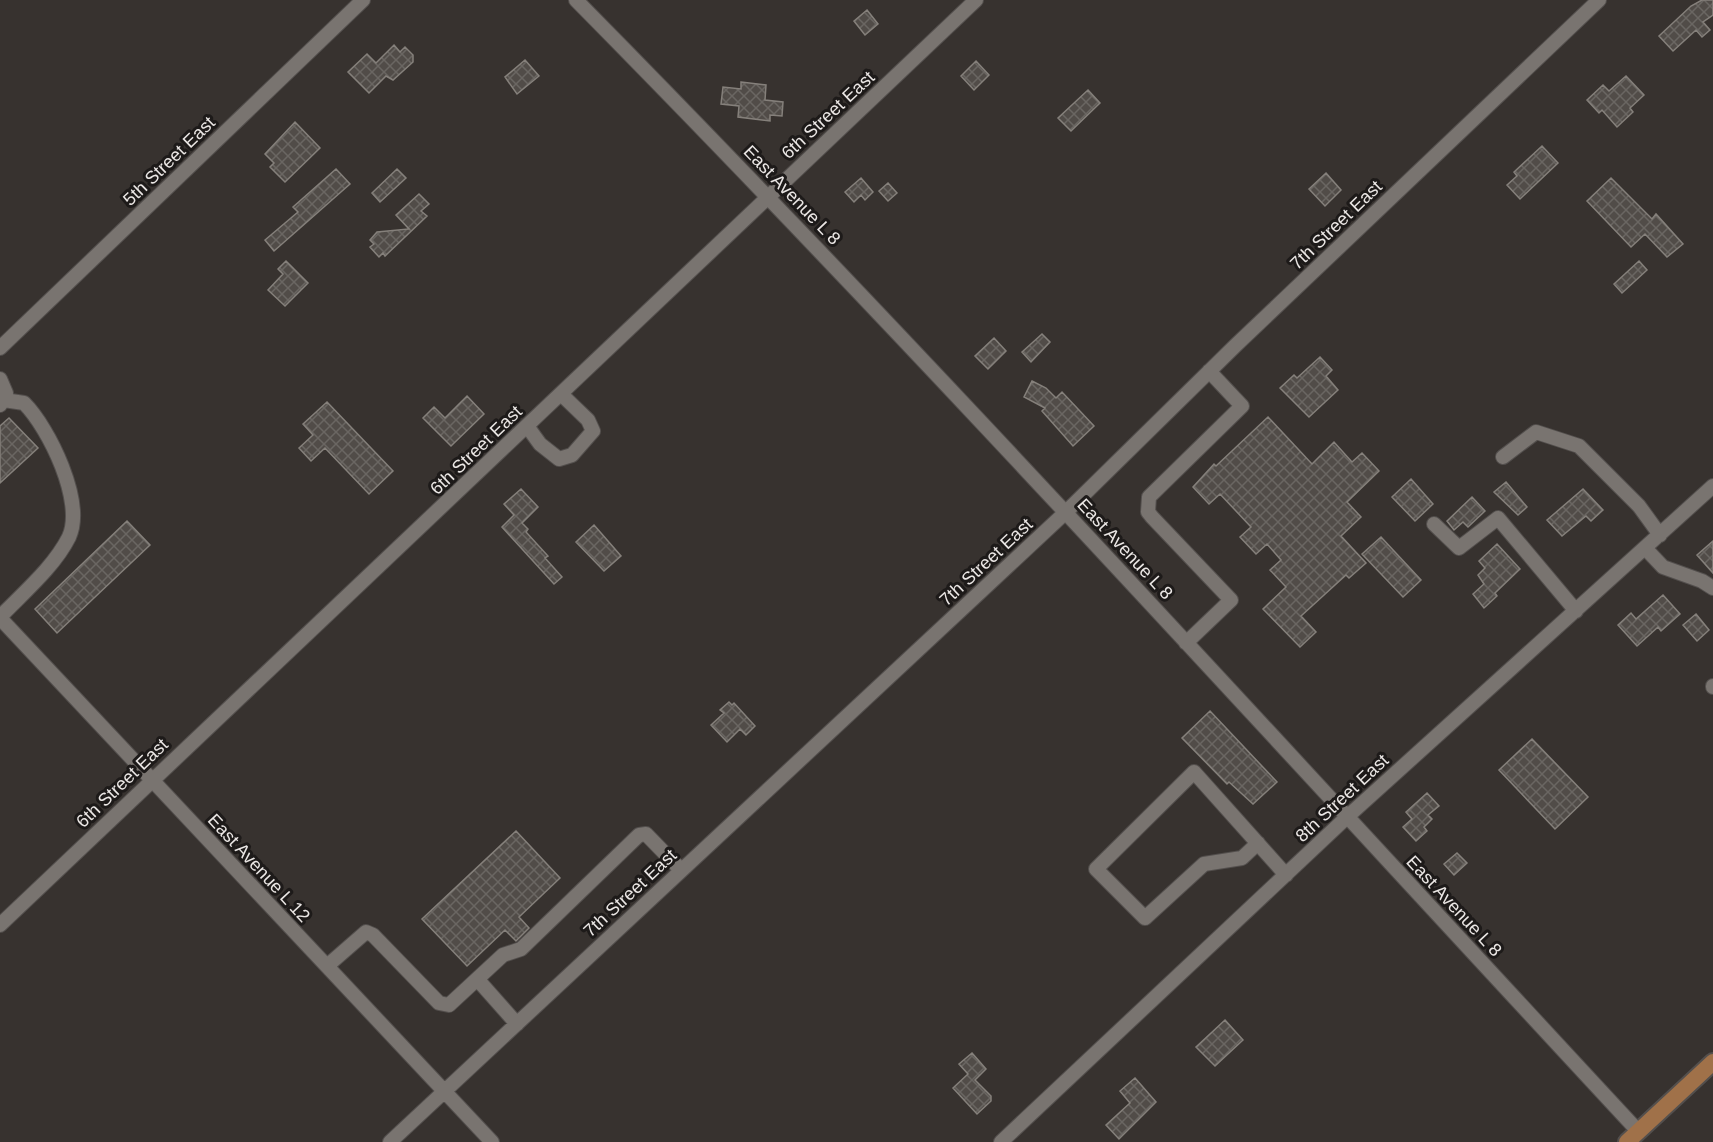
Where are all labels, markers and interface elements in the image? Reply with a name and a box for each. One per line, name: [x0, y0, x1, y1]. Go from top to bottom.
street label: 6th Street East: [778, 67, 878, 163]
street label: 5th Street East: [119, 112, 219, 210]
street label: East Avenue L 8: [740, 141, 844, 249]
street label: 7th Street East: [1286, 176, 1386, 274]
street label: 6th Street East: [426, 401, 526, 499]
street label: East Avenue L 8: [1073, 495, 1177, 603]
street label: 7th Street East: [936, 514, 1036, 610]
street label: 6th Street East: [72, 734, 172, 832]
street label: 8th Street East: [1292, 750, 1392, 846]
street label: East Avenue L 12: [204, 810, 314, 926]
street label: 7th Street East: [580, 845, 680, 941]
street label: East Avenue L 8: [1402, 852, 1506, 960]

